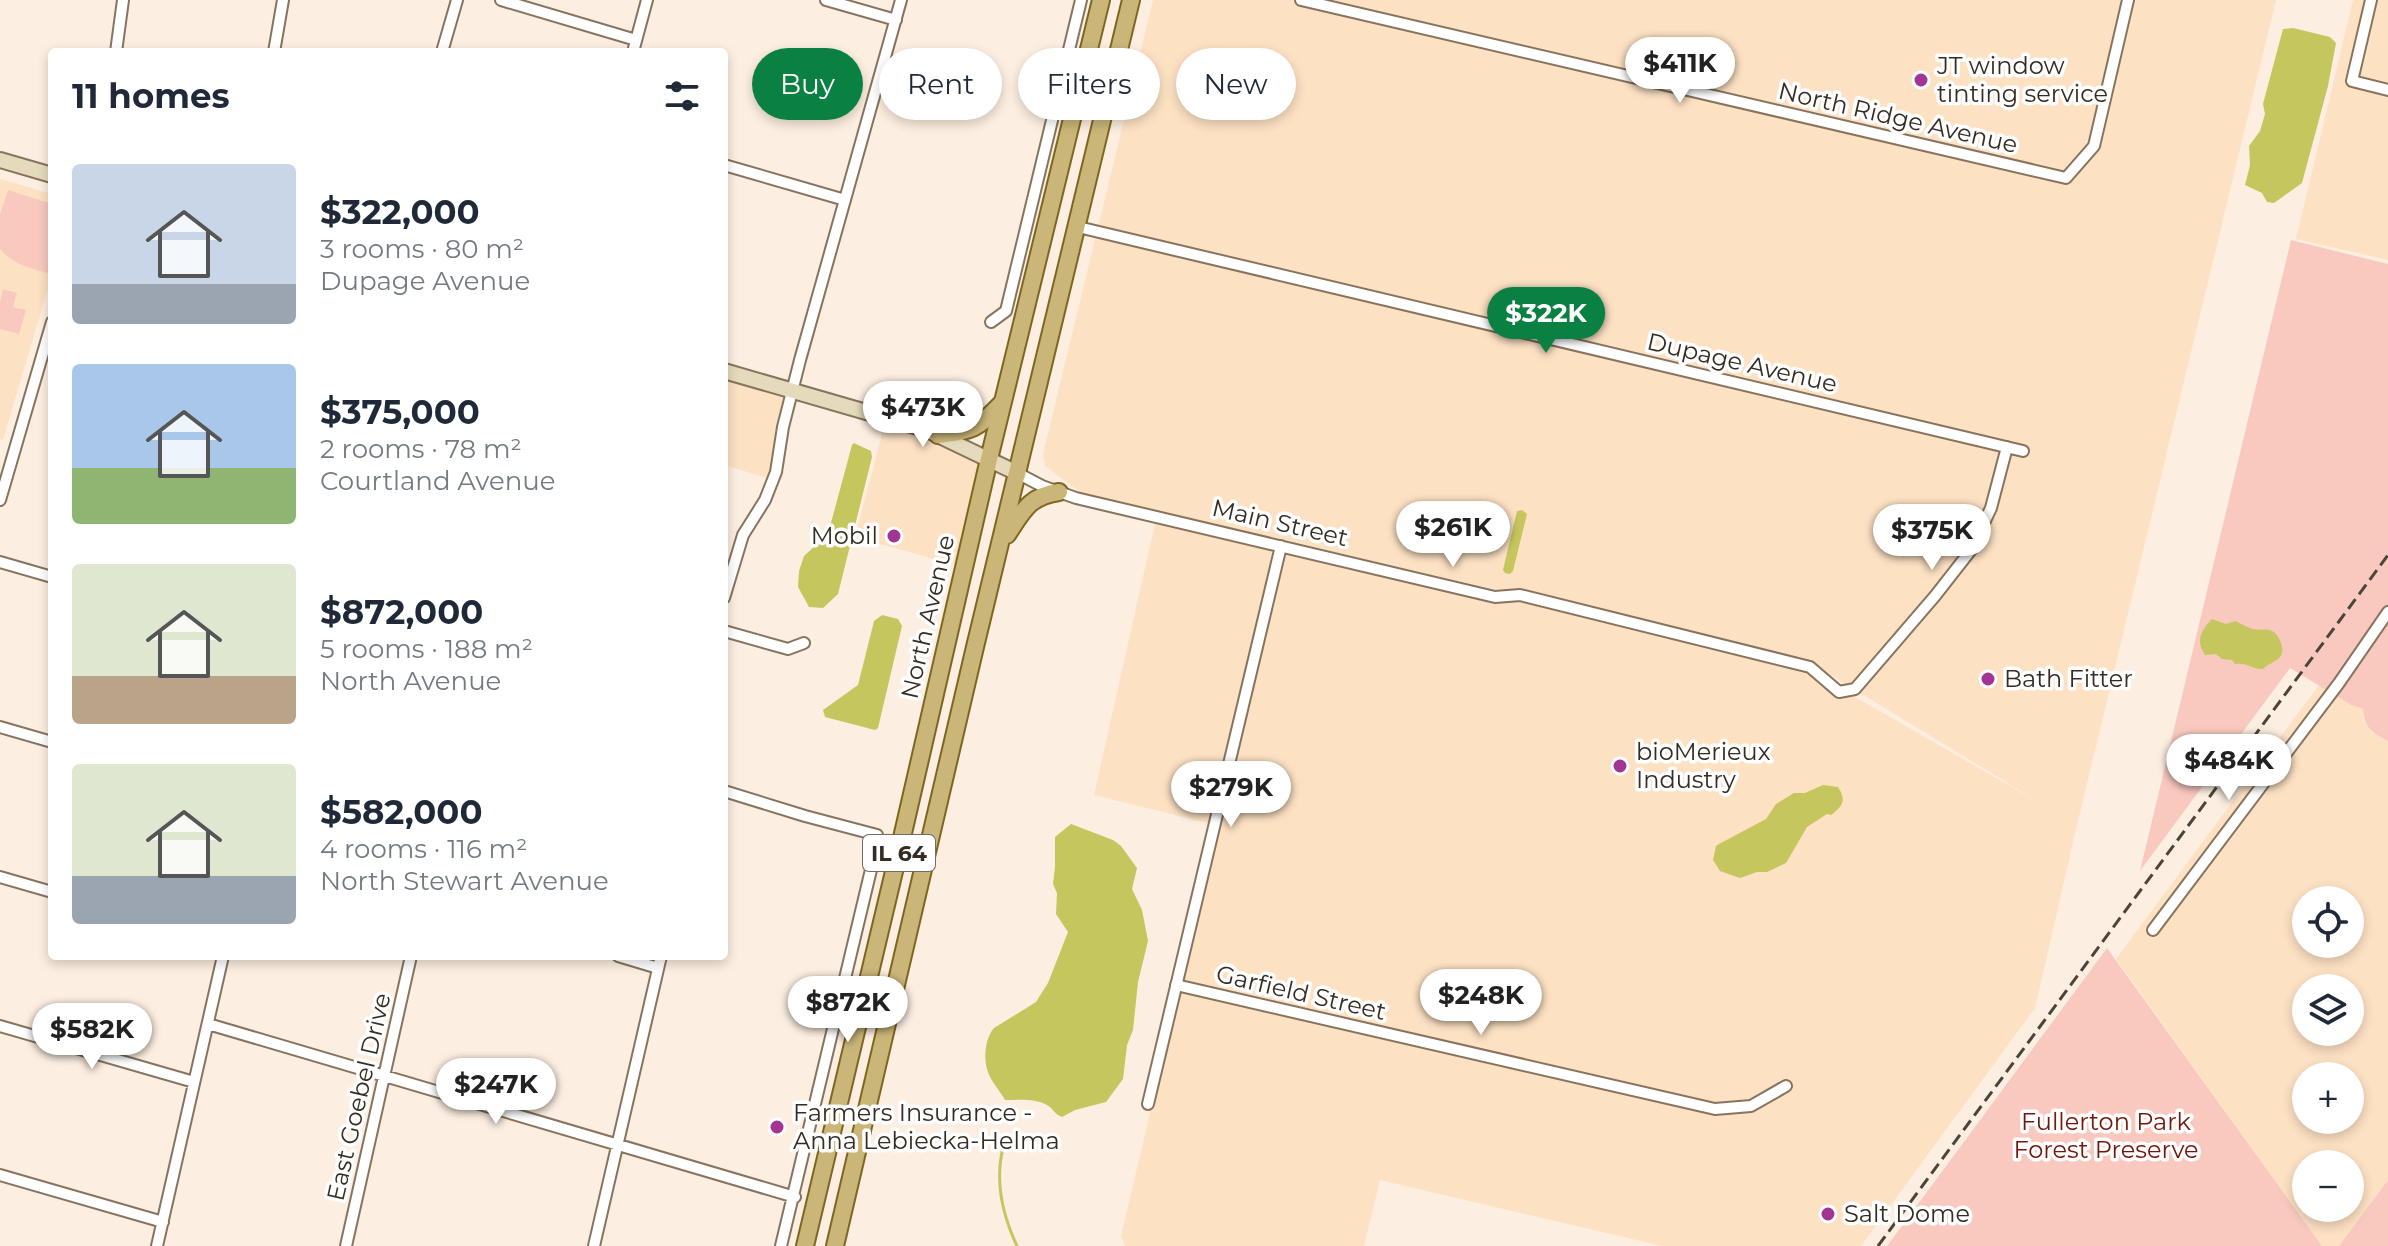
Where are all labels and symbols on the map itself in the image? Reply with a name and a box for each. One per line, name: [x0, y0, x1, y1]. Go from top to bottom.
pin: $411K: [1624, 37, 1736, 105]
place label: JT window tinting service: [1936, 51, 2108, 108]
marker: JT window tinting service: [1912, 71, 1930, 89]
street label: North Ridge Avenue: [1776, 76, 2021, 159]
pin: $322K: [1490, 287, 1602, 355]
street label: Dupage Avenue: [1644, 327, 1840, 398]
pin: $473K: [867, 381, 979, 449]
street label: Main Street: [1209, 493, 1351, 552]
pin: $261K: [1397, 501, 1509, 569]
pin: $375K: [1876, 504, 1988, 572]
place label: Mobil: [811, 521, 878, 550]
marker: Mobil: [885, 527, 903, 545]
street label: North Avenue: [895, 532, 960, 702]
place label: Bath Fitter: [2004, 664, 2133, 693]
marker: Bath Fitter: [1979, 670, 1997, 688]
pin: $484K: [2173, 734, 2285, 802]
place label: bioMerieux Industry: [1636, 737, 1771, 794]
marker: bioMerieux Industry: [1611, 757, 1629, 775]
pin: $279K: [1175, 761, 1287, 829]
road number: IL 64: [863, 835, 935, 871]
street label: Garfield Street: [1213, 959, 1389, 1026]
pin: $248K: [1425, 969, 1537, 1037]
pin: $872K: [792, 976, 904, 1044]
street label: East Goebel Drive: [321, 990, 397, 1204]
pin: $582K: [36, 1003, 148, 1071]
pin: $247K: [440, 1058, 552, 1126]
place label: Farmers Insurance - Anna Lebiecka-Helma: [793, 1098, 1060, 1155]
park label: Fullerton Park Forest Preserve: [2013, 1107, 2199, 1164]
marker: Farmers Insurance - Anna Lebiecka-Helma: [768, 1118, 786, 1136]
place label: Salt Dome: [1844, 1199, 1970, 1228]
marker: Salt Dome: [1819, 1205, 1837, 1223]

